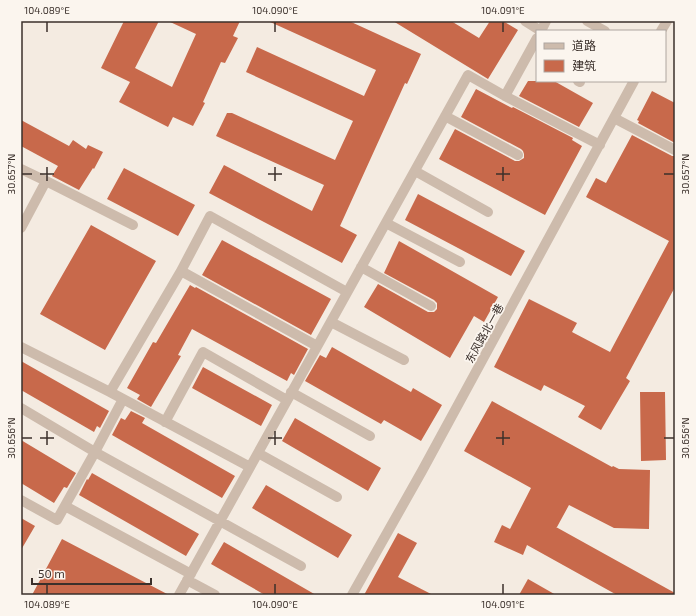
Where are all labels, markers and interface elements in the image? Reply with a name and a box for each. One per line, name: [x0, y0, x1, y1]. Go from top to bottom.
text: 104.089°E: [24, 4, 70, 16]
text: 104.090°E: [252, 4, 298, 16]
text: 104.091°E: [481, 4, 525, 16]
legend: [536, 30, 666, 82]
text: 道路: [572, 38, 596, 52]
text: 建筑: [572, 58, 596, 72]
text: 30.657°N: [5, 154, 17, 194]
text: 30.657°N: [679, 154, 691, 194]
street label: 东风路北一巷: [462, 301, 506, 365]
text: 30.656°N: [5, 417, 17, 459]
text: 30.656°N: [679, 417, 691, 459]
scale bar: [32, 560, 151, 586]
text: 50 m: [38, 566, 65, 580]
text: 104.089°E: [24, 598, 70, 610]
text: 104.090°E: [252, 598, 298, 610]
text: 104.091°E: [481, 598, 525, 610]

